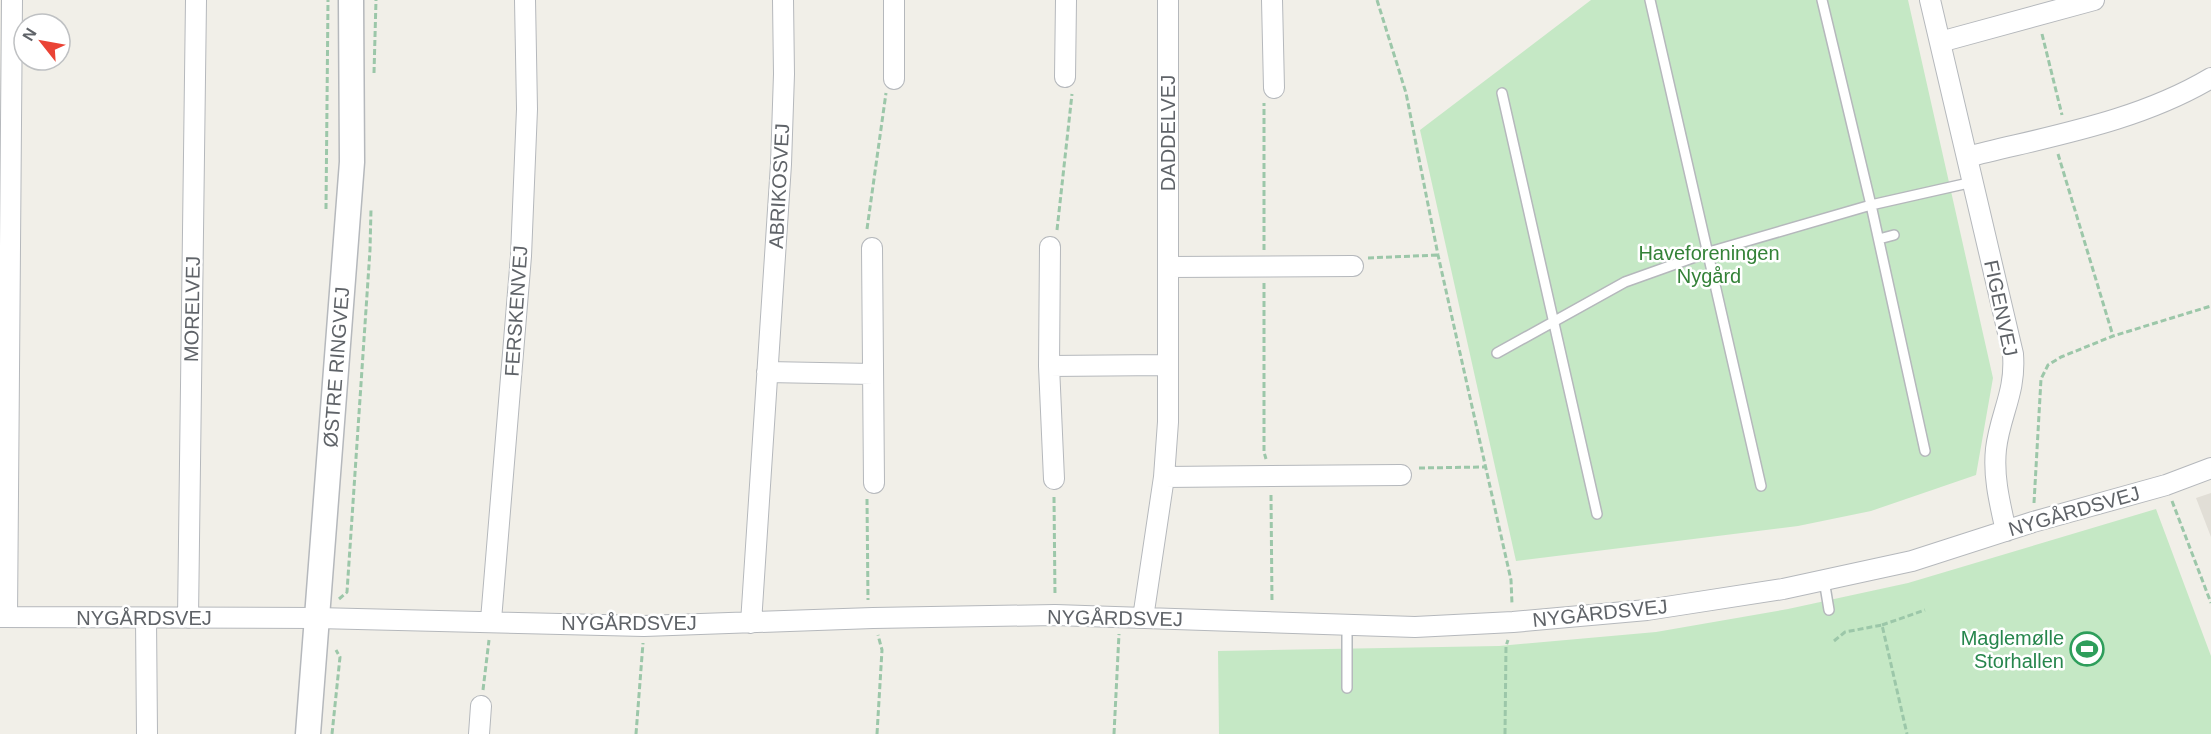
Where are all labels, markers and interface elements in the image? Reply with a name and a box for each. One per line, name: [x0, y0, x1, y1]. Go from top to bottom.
north arrow: [12, 12, 72, 72]
text: N: [19, 25, 40, 44]
street label: DADDELVEJ: [1157, 75, 1179, 191]
street label: ABRIKOSVEJ: [765, 123, 793, 249]
park label: Haveforeningen Nygård: [1638, 242, 1780, 287]
street label: FERSKENVEJ: [500, 245, 532, 377]
street label: MORELVEJ: [180, 256, 204, 362]
street label: FIGENVEJ: [1980, 258, 2022, 358]
street label: ØSTRE RINGVEJ: [319, 286, 353, 448]
street label: NYGÅRDSVEJ: [2006, 482, 2142, 540]
street label: NYGÅRDSVEJ: [1531, 595, 1669, 631]
street label: NYGÅRDSVEJ: [1047, 606, 1183, 630]
street label: NYGÅRDSVEJ: [76, 607, 212, 629]
street label: NYGÅRDSVEJ: [561, 612, 697, 634]
place label: Maglemølle Storhallen: [1961, 627, 2064, 672]
sports icon: Maglemølle Storhallen: [2069, 631, 2105, 667]

